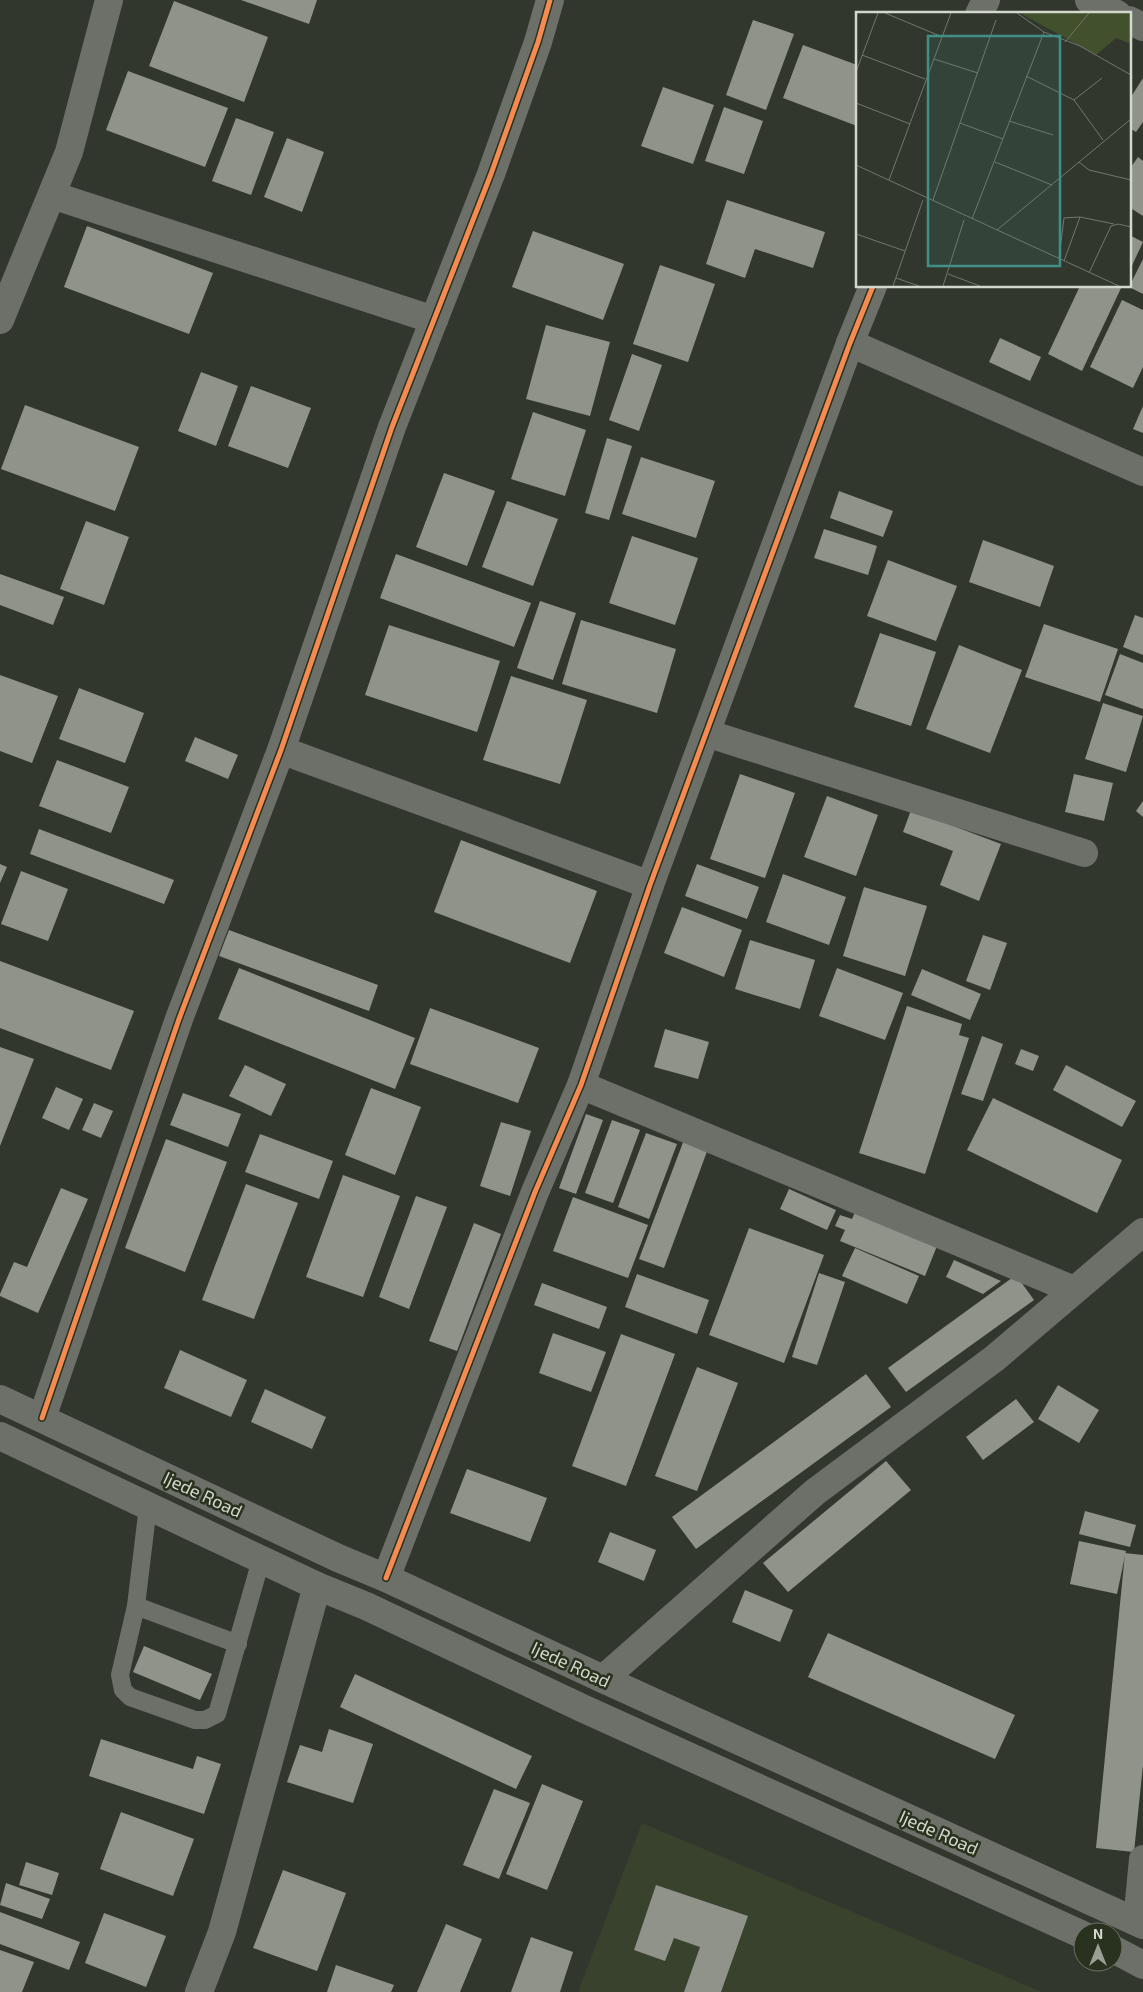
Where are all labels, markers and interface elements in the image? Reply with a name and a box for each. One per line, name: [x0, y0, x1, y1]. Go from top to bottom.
inset map: [856, 12, 1130, 288]
street label: Ijede Road: [160, 1466, 246, 1522]
street label: Ijede Road: [528, 1636, 614, 1692]
street label: Ijede Road: [896, 1805, 982, 1859]
north arrow: [1073, 1922, 1123, 1972]
text: N: [1093, 1925, 1103, 1942]

